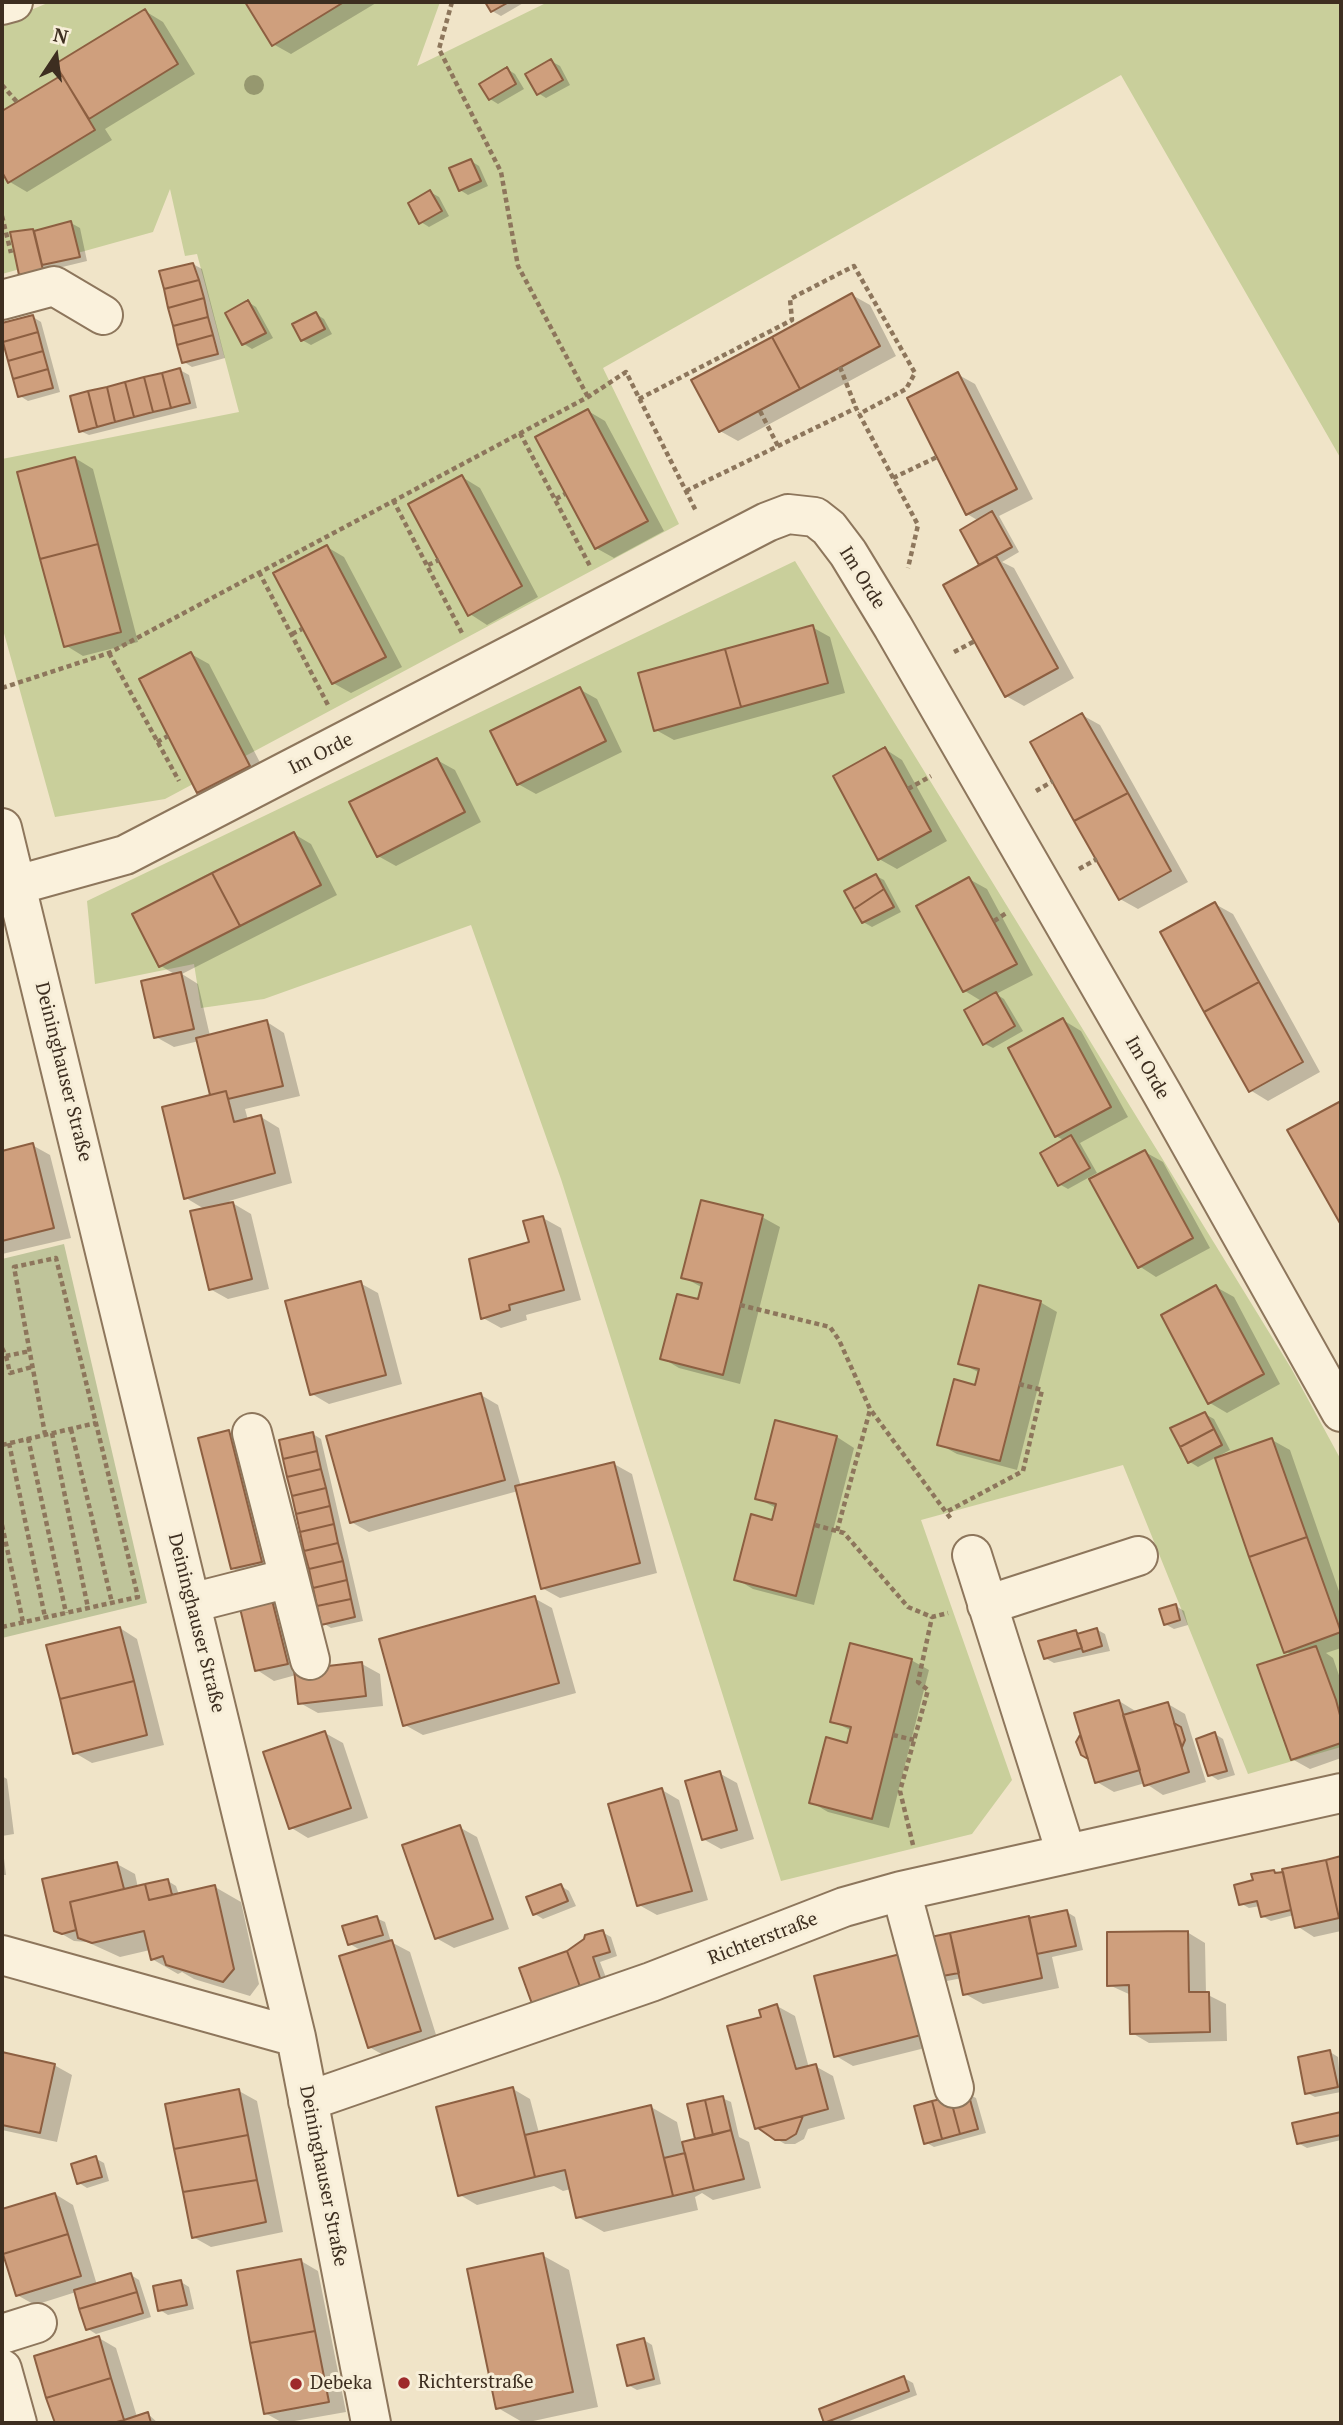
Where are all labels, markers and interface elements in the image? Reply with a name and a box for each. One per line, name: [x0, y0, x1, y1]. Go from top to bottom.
north arrow: [21, 21, 91, 91]
text: N: [51, 21, 71, 49]
street label: Im Orde: [834, 543, 890, 613]
street label: Im Orde: [285, 728, 357, 780]
street label: Deininghauser Straße: [30, 980, 96, 1164]
street label: Im Orde: [1120, 1032, 1174, 1104]
street label: Deininghauser Straße: [163, 1531, 229, 1715]
street label: Richterstraße: [705, 1908, 821, 1970]
street label: Deininghauser Straße: [294, 2083, 352, 2269]
place label: Richterstraße: [418, 2372, 534, 2394]
place label: Debeka: [310, 2373, 372, 2395]
marker: Richterstraße: [396, 2375, 412, 2391]
marker: Debeka: [288, 2376, 304, 2392]

